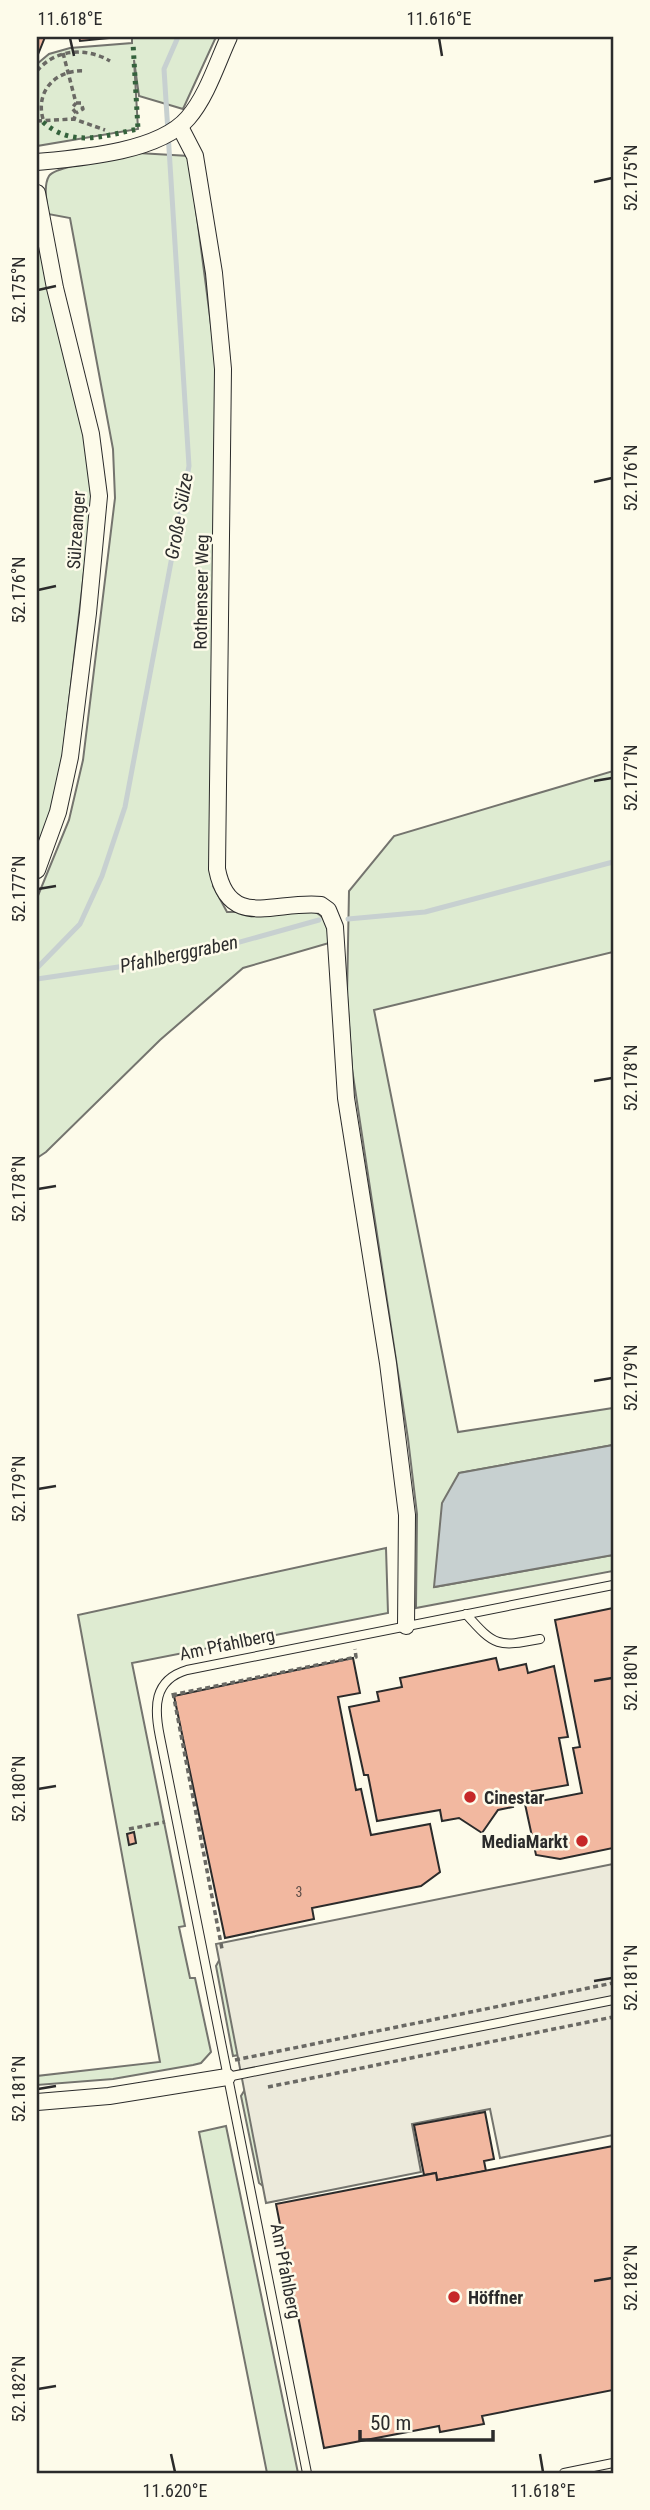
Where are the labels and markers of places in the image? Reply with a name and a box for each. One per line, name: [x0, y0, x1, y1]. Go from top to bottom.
place label: Cinestar: [484, 1787, 544, 1808]
marker: Cinestar: [462, 1789, 478, 1805]
place label: MediaMarkt: [482, 1831, 568, 1852]
marker: MediaMarkt: [574, 1833, 590, 1849]
place label: Höffner: [468, 2287, 523, 2308]
marker: Höffner: [446, 2289, 462, 2305]

